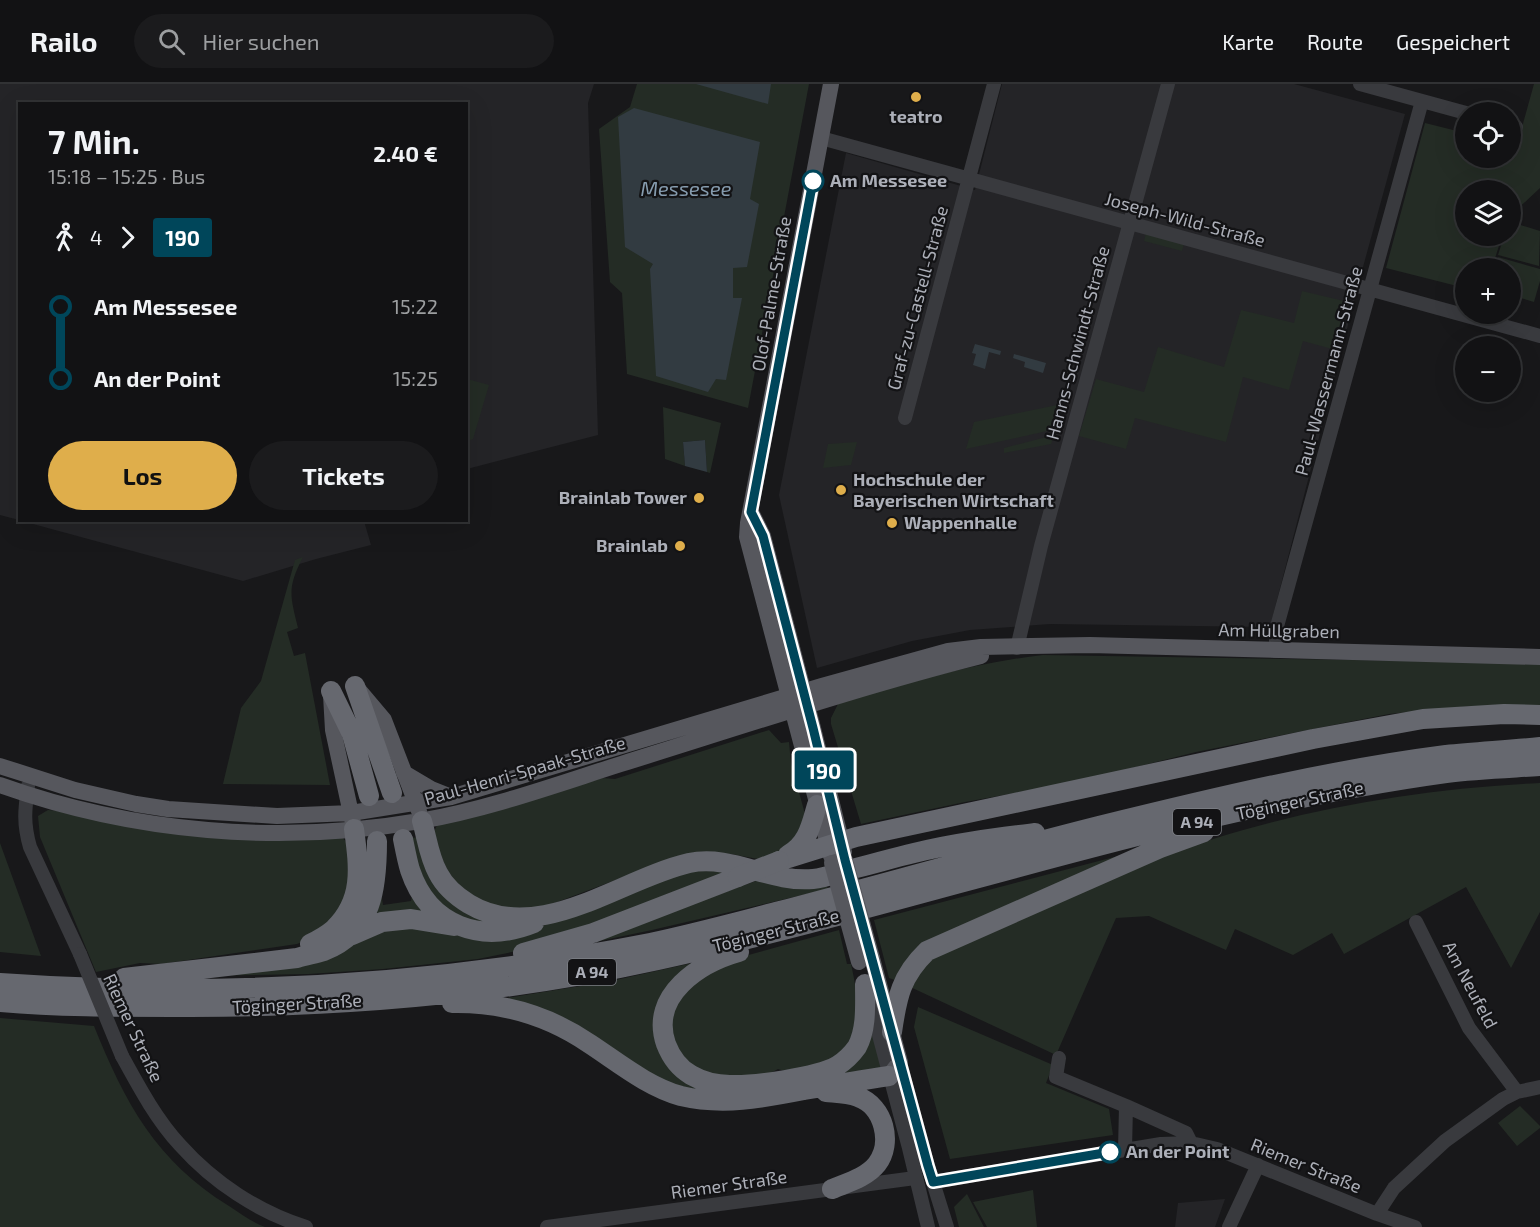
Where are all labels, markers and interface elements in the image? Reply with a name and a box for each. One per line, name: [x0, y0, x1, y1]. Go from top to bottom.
search box: [134, 14, 554, 68]
text: Railo: [30, 24, 98, 58]
icon: search: [155, 25, 188, 58]
text: Hier suchen: [203, 28, 320, 54]
text: Karte: [1222, 29, 1274, 54]
text: Route: [1307, 29, 1363, 54]
text: Gespeichert: [1396, 29, 1510, 54]
marker: teatro: [909, 90, 923, 104]
map controls: [1455, 102, 1521, 402]
button: locate: [1455, 102, 1521, 168]
place label: teatro: [889, 105, 943, 127]
text: 7 Min.: [48, 121, 140, 161]
text: 2.40 €: [373, 140, 438, 166]
text: 15:18 – 15:25 · Bus: [48, 164, 205, 188]
place label: Am Messesee: [830, 169, 947, 191]
marker: Am Messesee: [802, 170, 824, 192]
water label: Messesee: [641, 176, 732, 200]
button: layers: [1455, 180, 1521, 246]
street label: Joseph-Wild-Straße: [1103, 187, 1268, 251]
street label: Graf-zu-Castell-Straße: [882, 203, 952, 392]
street label: Olof-Palme-Straße: [747, 215, 795, 373]
icon: walk: [48, 221, 81, 254]
icon: forward: [111, 221, 144, 254]
text: 4: [90, 225, 102, 249]
text: 190: [165, 225, 200, 250]
street label: Hanns-Schwindt-Straße: [1041, 243, 1114, 442]
button: +: [1455, 258, 1521, 324]
street label: Paul-Wassermann-Straße: [1289, 264, 1367, 478]
text: Am Messesee: [94, 293, 237, 319]
text: 15:22: [392, 294, 438, 318]
button: −: [1455, 336, 1521, 402]
text: An der Point: [94, 365, 220, 391]
text: 15:25: [393, 366, 438, 390]
button: Los: [48, 441, 237, 510]
button: Tickets: [249, 441, 438, 510]
place label: Hochschule der Bayerischen Wirtschaft: [853, 468, 1054, 511]
marker: Hochschule der Bayerischen Wirtschaft: [834, 483, 848, 497]
place label: Brainlab Tower: [559, 486, 687, 508]
marker: Brainlab Tower: [692, 491, 706, 505]
place label: Wappenhalle: [904, 511, 1017, 533]
marker: Wappenhalle: [885, 516, 899, 530]
place label: Brainlab: [596, 534, 668, 556]
marker: Brainlab: [673, 539, 687, 553]
street label: Am Hüllgraben: [1218, 618, 1340, 642]
street label: Paul-Henri-Spaak-Straße: [422, 731, 628, 809]
line badge: 190: [790, 750, 858, 790]
text: 190: [807, 758, 841, 783]
street label: Töginger Straße: [1234, 776, 1366, 824]
road number: A 94: [1173, 809, 1221, 835]
street label: Töginger Straße: [710, 904, 841, 956]
street label: Am Neufeld: [1439, 937, 1503, 1032]
road number: A 94: [568, 959, 616, 985]
street label: Riemer Straße: [99, 970, 169, 1085]
street label: Töginger Straße: [232, 989, 362, 1017]
street label: Riemer Straße: [1248, 1133, 1365, 1197]
place label: An der Point: [1126, 1140, 1230, 1162]
marker: An der Point: [1099, 1141, 1121, 1163]
street label: Riemer Straße: [669, 1165, 788, 1203]

